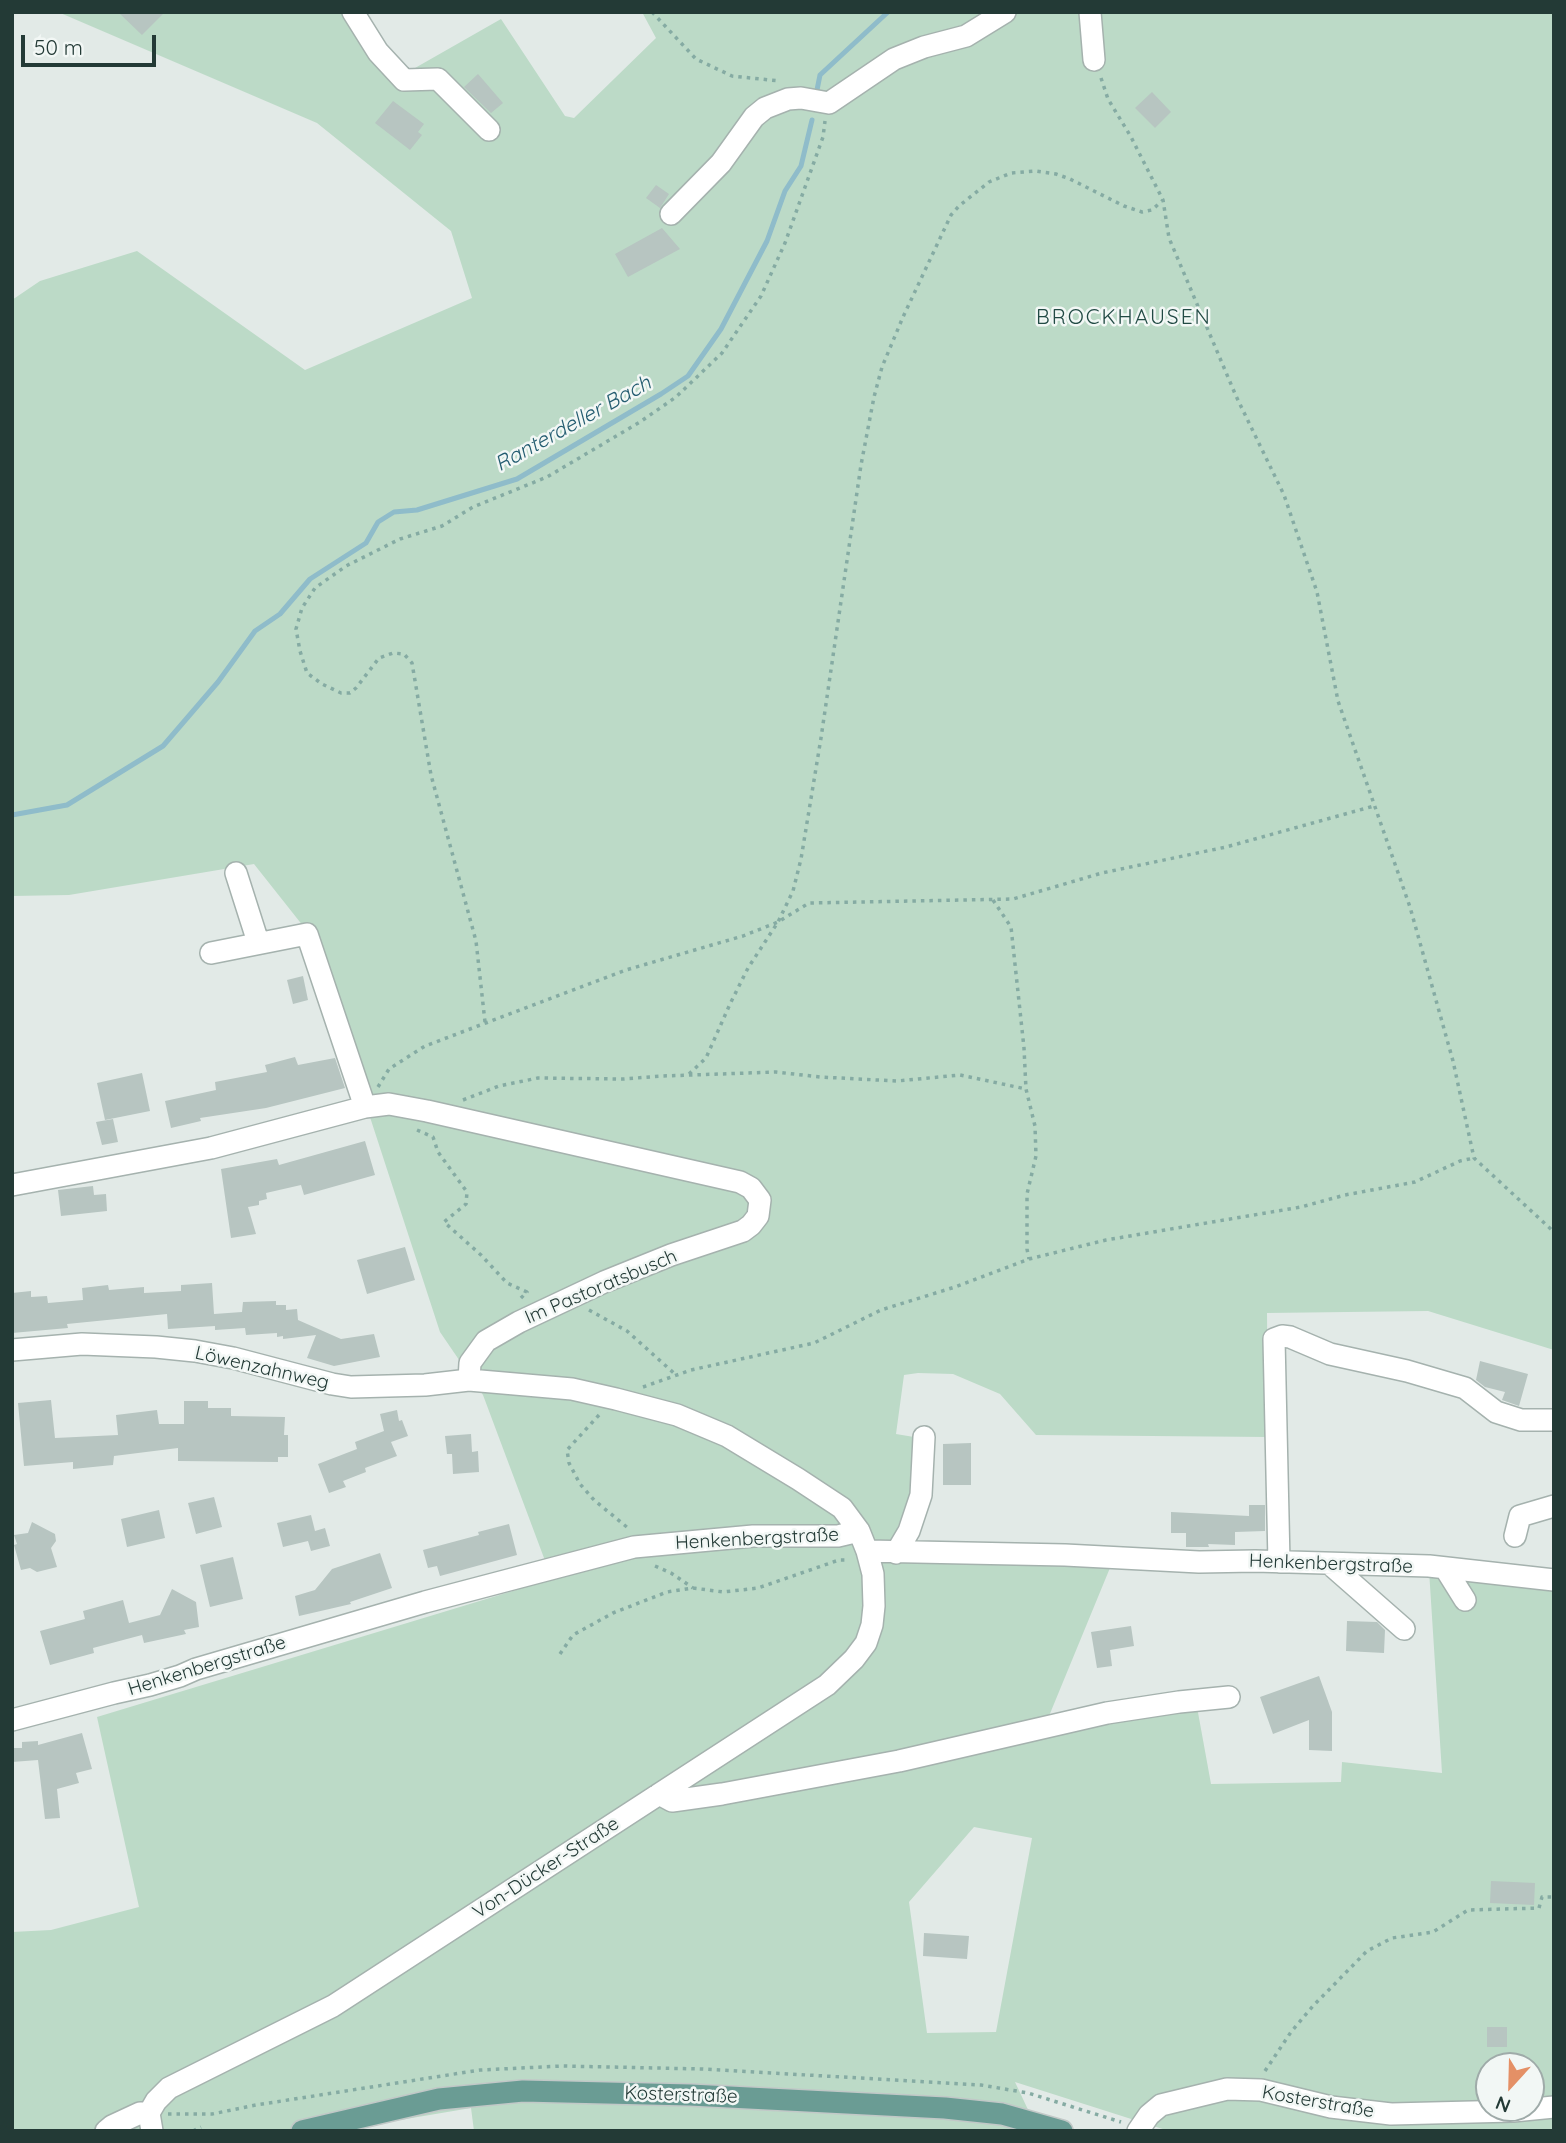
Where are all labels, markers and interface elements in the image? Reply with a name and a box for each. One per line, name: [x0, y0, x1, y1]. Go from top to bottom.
scale bar: [24, 21, 159, 65]
text: 50 m: [34, 34, 83, 60]
district label: BROCKHAUSEN: [1037, 305, 1211, 331]
water label: Ranterdeller Bach: [491, 371, 655, 477]
street label: Im Pastoratsbusch: [522, 1245, 680, 1329]
street label: Löwenzahnweg: [193, 1342, 331, 1394]
street label: Henkenbergstraße: [675, 1523, 839, 1555]
street label: Henkenbergstraße: [1249, 1550, 1413, 1578]
street label: Henkenbergstraße: [125, 1631, 289, 1701]
street label: Von-Dücker-Straße: [469, 1812, 623, 1924]
north arrow: [1475, 2052, 1545, 2122]
street label: Kosterstraße: [1260, 2081, 1376, 2123]
street label: Kosterstraße: [624, 2082, 738, 2108]
text: N: [1492, 2091, 1514, 2118]

